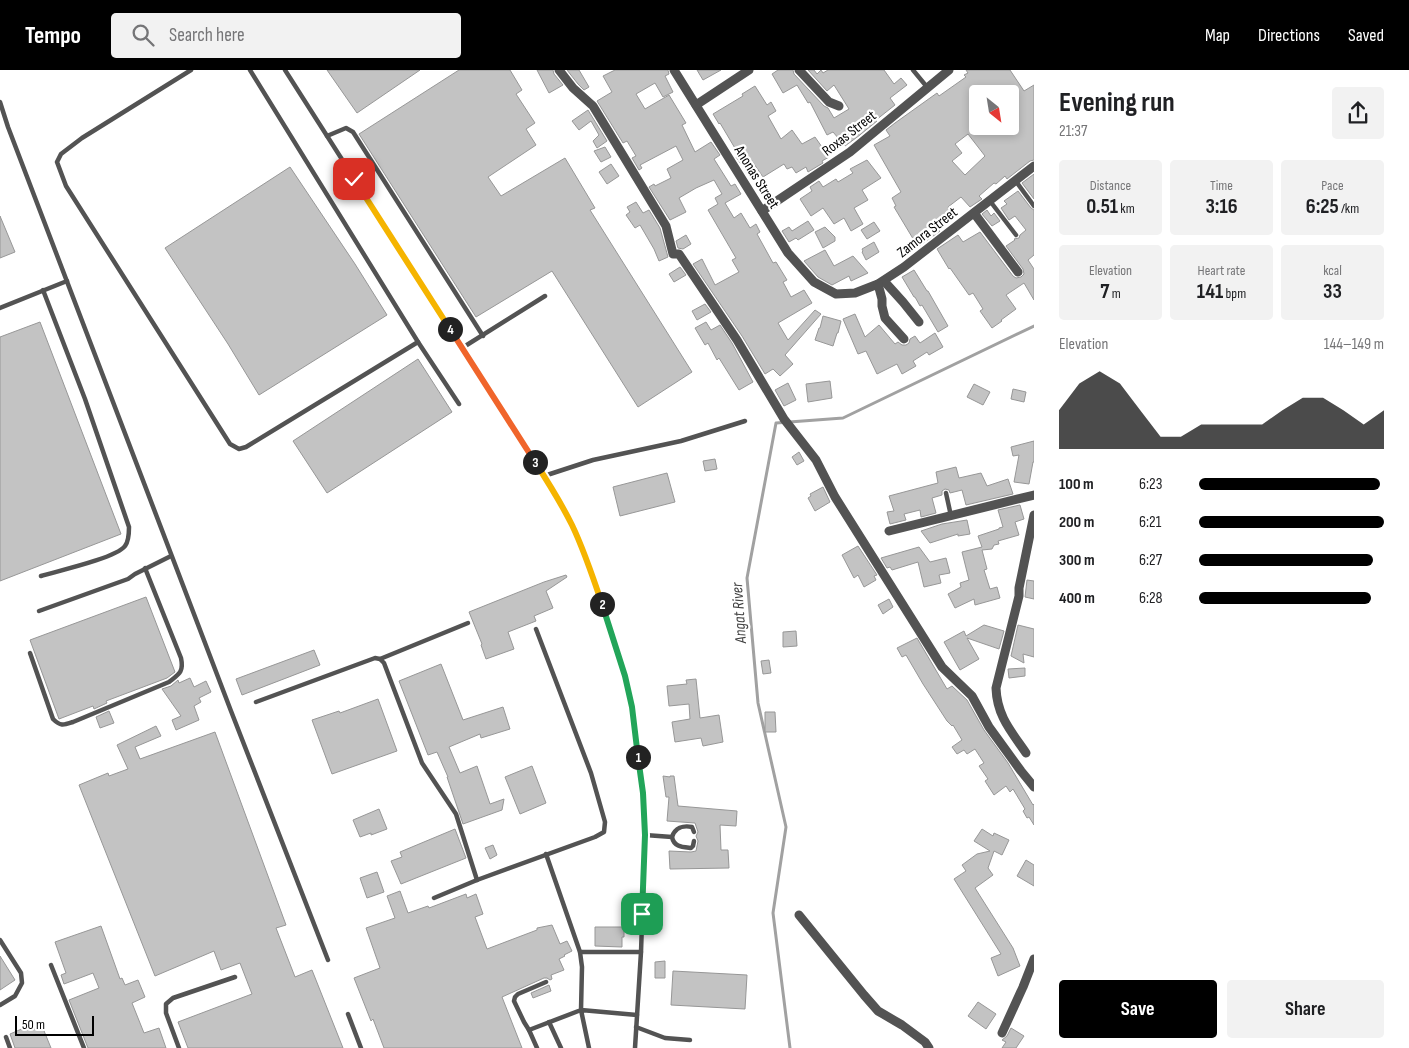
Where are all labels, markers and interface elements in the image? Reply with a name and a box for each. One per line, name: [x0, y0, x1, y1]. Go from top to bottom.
search box: [111, 13, 461, 58]
text: Tempo: [25, 21, 81, 50]
icon: search: [129, 21, 157, 49]
text: Search here: [169, 24, 245, 47]
text: Map: [1205, 25, 1230, 46]
text: Directions: [1258, 25, 1320, 46]
text: Saved: [1348, 25, 1384, 46]
north arrow: [969, 85, 1019, 135]
map controls: [969, 85, 1019, 135]
text: Evening run: [1059, 86, 1175, 119]
button: share: [1332, 87, 1384, 139]
street label: Roxas Street: [818, 106, 881, 160]
text: 21:37: [1059, 122, 1087, 141]
street label: Anonas Street: [729, 141, 784, 213]
pin: [333, 158, 375, 200]
icon: check: [340, 165, 368, 193]
text: Distance: [1090, 177, 1131, 194]
text: Time: [1210, 177, 1233, 194]
text: Pace: [1321, 177, 1344, 194]
text: 0.51: [1086, 194, 1118, 219]
text: 3:16: [1205, 194, 1238, 219]
text: 6:25: [1306, 194, 1339, 219]
text: km: [1118, 200, 1135, 217]
text: /km: [1339, 200, 1359, 217]
street label: Zamora Street: [893, 203, 962, 262]
text: Elevation: [1089, 262, 1132, 279]
text: Heart rate: [1198, 262, 1245, 279]
text: kcal: [1323, 262, 1342, 279]
text: 7: [1100, 279, 1109, 304]
text: 141: [1197, 279, 1223, 304]
text: 33: [1323, 279, 1342, 304]
text: m: [1109, 285, 1121, 302]
text: bpm: [1223, 285, 1246, 302]
pin: 4: [438, 316, 462, 342]
text: 4: [447, 321, 454, 338]
text: Elevation: [1059, 335, 1108, 354]
text: 144–149 m: [1324, 335, 1384, 354]
pin: 3: [522, 450, 548, 474]
text: 3: [532, 454, 539, 471]
text: 100 m: [1059, 475, 1094, 494]
text: 6:23: [1139, 475, 1162, 494]
text: 200 m: [1059, 513, 1094, 532]
text: 6:21: [1139, 513, 1161, 532]
text: 300 m: [1059, 551, 1095, 570]
text: 6:27: [1139, 551, 1162, 570]
water label: Angat River: [728, 581, 751, 645]
text: 400 m: [1059, 589, 1095, 608]
text: 6:28: [1139, 589, 1163, 608]
pin: 2: [590, 592, 614, 616]
text: 2: [599, 596, 606, 613]
pin: 1: [626, 744, 650, 770]
text: 1: [636, 749, 641, 766]
pin: [621, 893, 663, 935]
icon: arrive: [628, 900, 656, 928]
button: Save: [1059, 980, 1217, 1038]
button: Share: [1227, 980, 1384, 1038]
scale bar: [15, 1013, 94, 1036]
text: 50 m: [22, 1016, 45, 1033]

